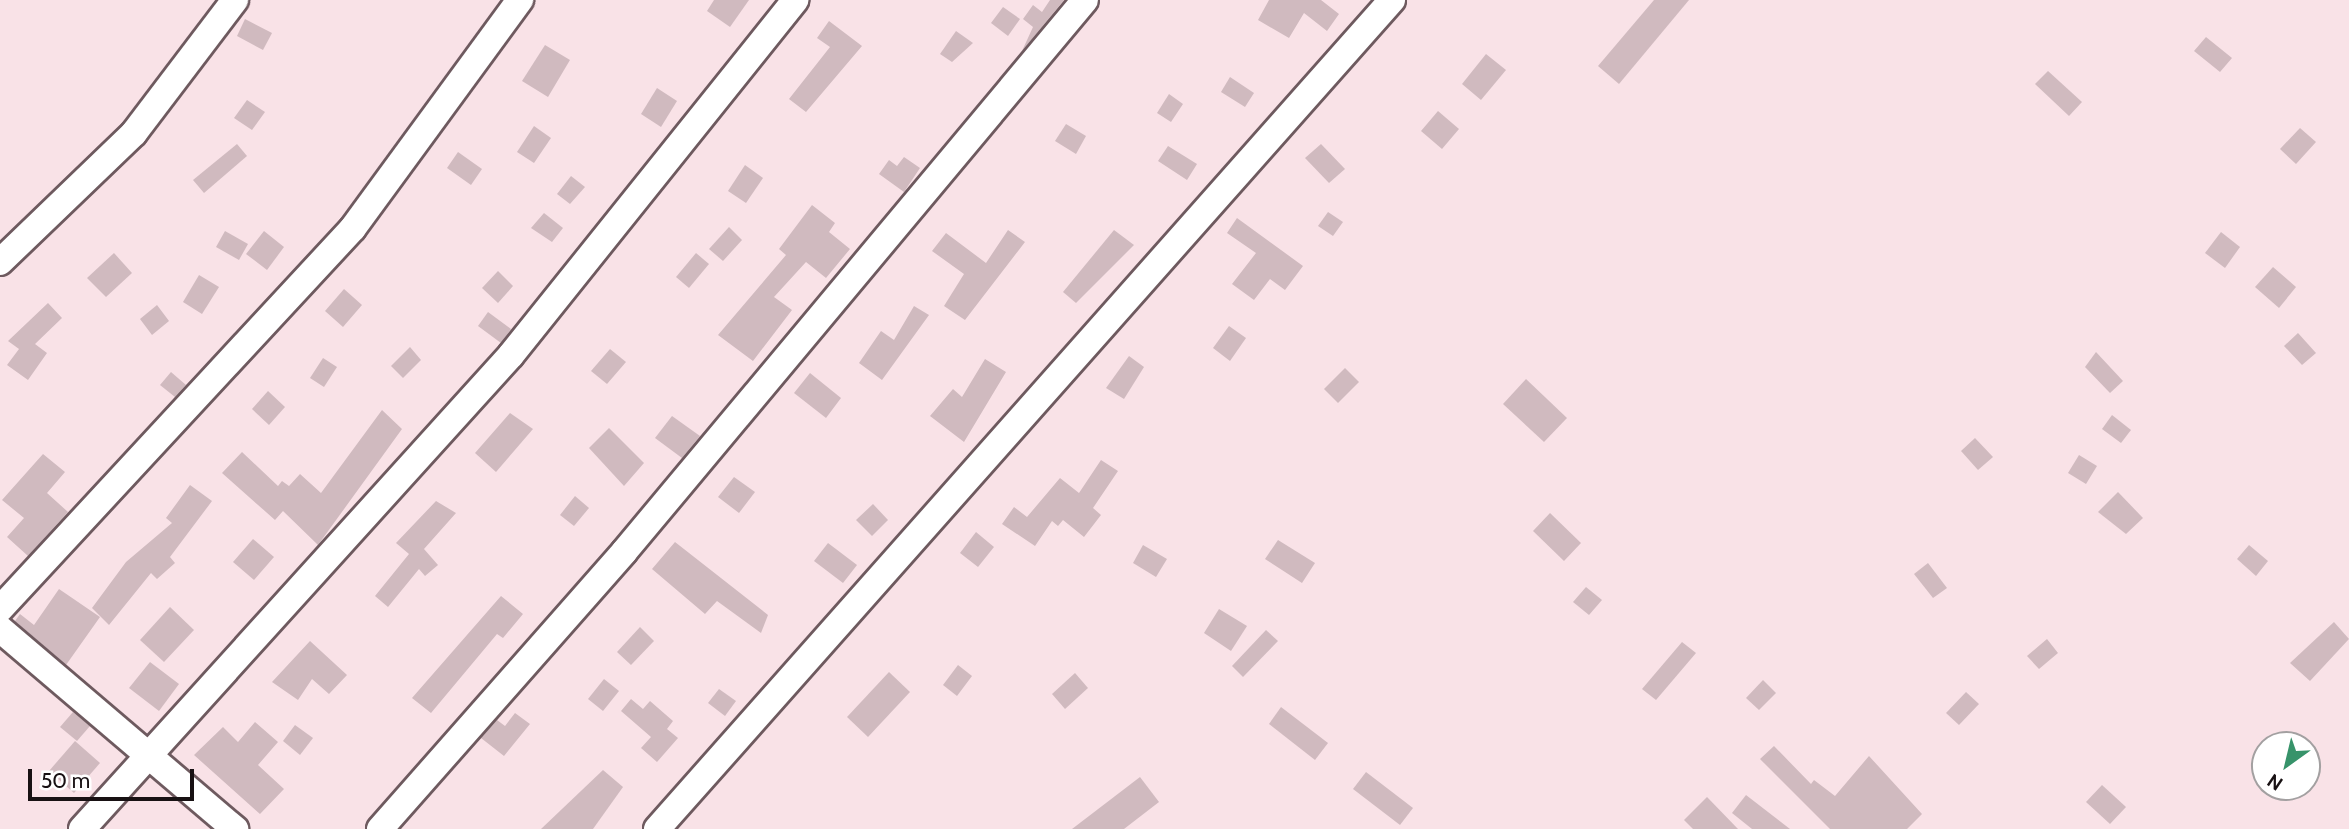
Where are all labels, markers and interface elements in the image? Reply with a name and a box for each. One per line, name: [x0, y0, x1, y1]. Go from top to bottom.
north arrow: [2251, 731, 2321, 801]
scale bar: [32, 756, 198, 800]
text: 50 m: [41, 768, 90, 793]
text: N: [2263, 769, 2287, 795]

